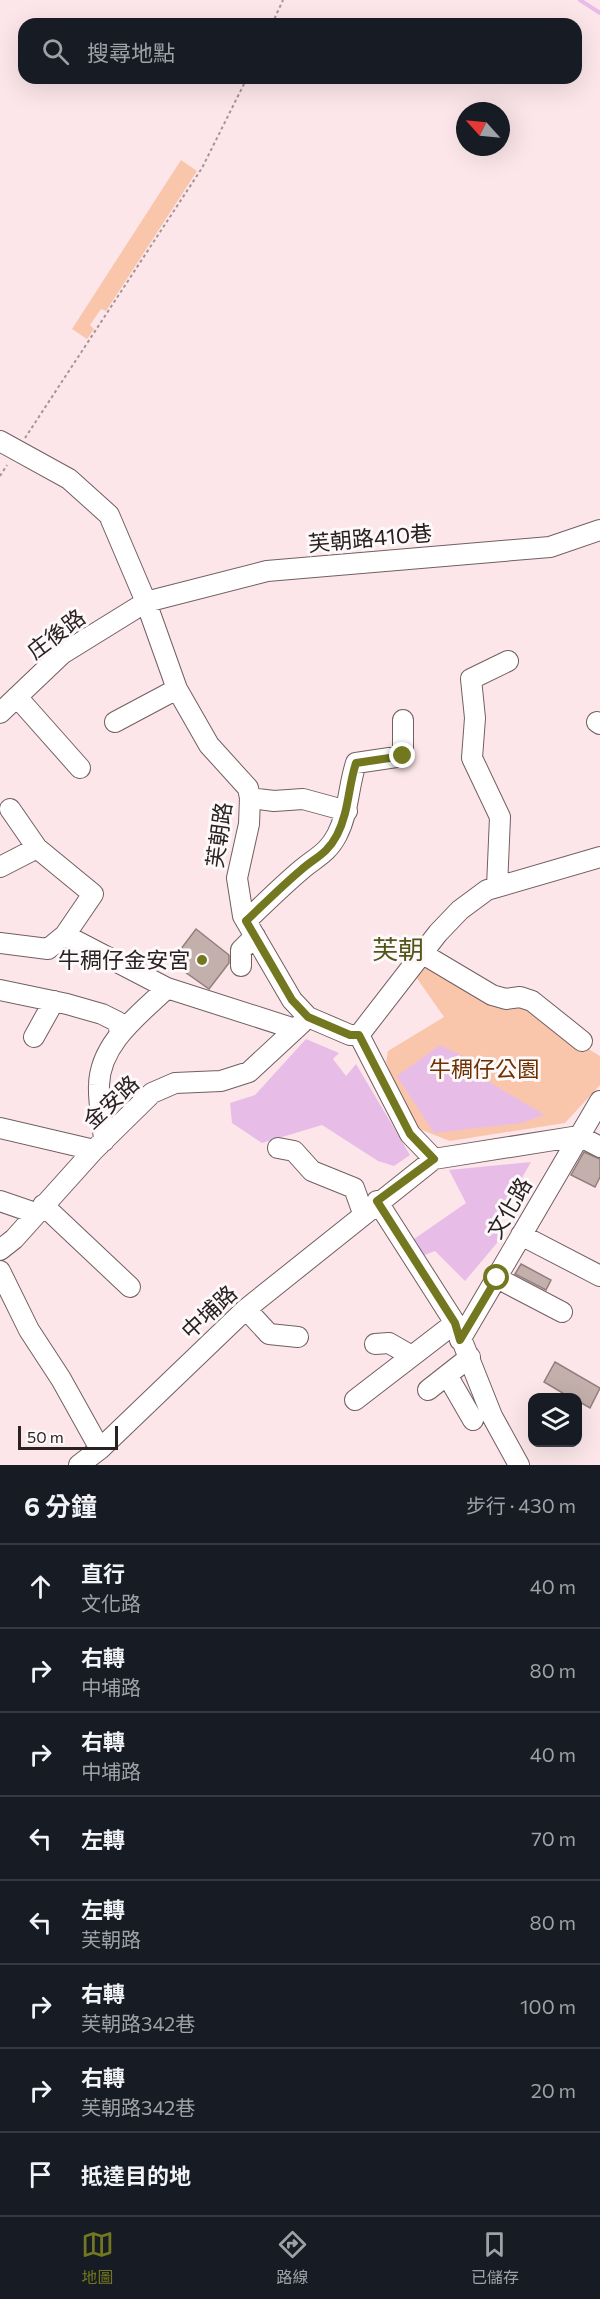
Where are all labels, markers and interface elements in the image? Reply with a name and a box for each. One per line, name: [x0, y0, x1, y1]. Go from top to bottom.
search box: [18, 18, 582, 84]
icon: search: [39, 35, 72, 68]
text: 搜尋地點: [87, 39, 175, 66]
north arrow: [456, 102, 510, 156]
street label: 芙朝路410巷: [307, 519, 433, 556]
street label: 庄後路: [21, 603, 90, 664]
route end: [389, 742, 415, 768]
street label: 芙朝路: [201, 800, 236, 869]
district label: 芙朝: [372, 933, 424, 964]
place label: 牛稠仔金安宮: [58, 946, 190, 973]
marker: 牛稠仔金安宮: [195, 953, 209, 967]
park label: 牛稠仔公園: [429, 1055, 539, 1082]
street label: 金安路: [77, 1069, 144, 1134]
street label: 文化路: [480, 1172, 537, 1243]
route start: [483, 1264, 509, 1290]
street label: 中埔路: [175, 1279, 242, 1344]
map controls: [528, 1393, 582, 1447]
button: layers: [528, 1393, 582, 1447]
scale bar: [18, 1423, 118, 1450]
text: 50 m: [27, 1427, 64, 1446]
text: 6 分鐘: [24, 1490, 97, 1521]
text: 步行 · 430 m: [466, 1493, 576, 1517]
text: 直行: [81, 1560, 125, 1587]
icon: ahead: [24, 1570, 57, 1603]
text: 40 m: [530, 1574, 576, 1598]
text: 文化路: [81, 1591, 141, 1615]
text: 右轉: [81, 1644, 125, 1671]
icon: right: [24, 1654, 57, 1687]
text: 80 m: [530, 1658, 576, 1682]
text: 中埔路: [81, 1675, 141, 1699]
text: 右轉: [81, 1728, 125, 1755]
icon: right: [24, 1738, 57, 1771]
text: 40 m: [530, 1742, 576, 1766]
text: 中埔路: [81, 1759, 141, 1783]
icon: left: [24, 1822, 57, 1855]
text: 左轉: [81, 1826, 125, 1853]
text: 70 m: [531, 1826, 576, 1850]
text: 左轉: [81, 1896, 125, 1923]
icon: left: [24, 1906, 57, 1939]
text: 80 m: [530, 1910, 576, 1934]
text: 芙朝路: [81, 1927, 141, 1951]
text: 右轉: [81, 1980, 125, 2007]
icon: right: [24, 1990, 57, 2023]
text: 100 m: [520, 1994, 576, 2018]
text: 芙朝路342巷: [81, 2011, 195, 2035]
text: 右轉: [81, 2064, 125, 2091]
icon: right: [24, 2074, 57, 2107]
text: 20 m: [531, 2078, 576, 2102]
text: 芙朝路342巷: [81, 2095, 195, 2119]
icon: arrive: [24, 2158, 57, 2191]
text: 抵達目的地: [81, 2162, 191, 2189]
tab: 地圖: [81, 2228, 114, 2288]
tab: 路線: [276, 2228, 309, 2288]
tab: 已儲存: [471, 2228, 519, 2288]

